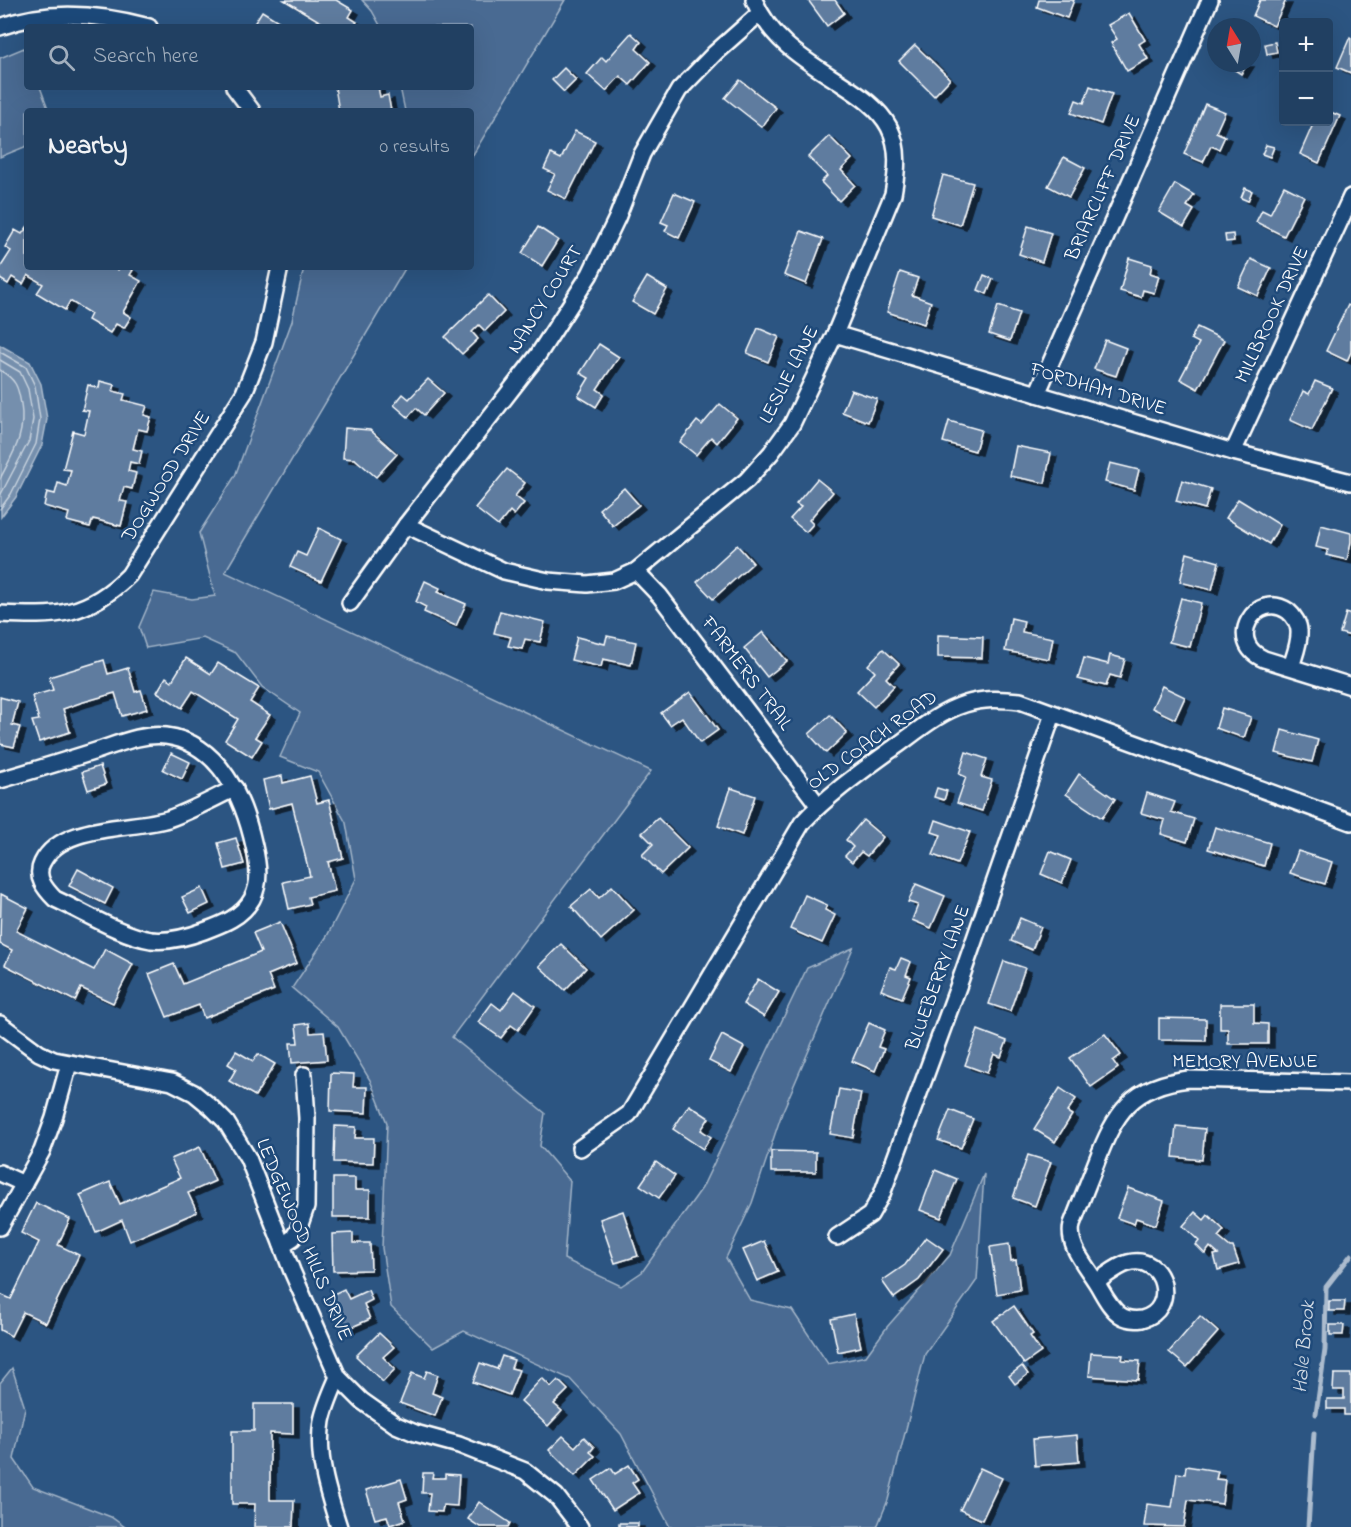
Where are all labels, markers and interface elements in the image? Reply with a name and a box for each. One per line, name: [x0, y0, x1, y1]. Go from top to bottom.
north arrow: [1207, 18, 1261, 72]
map controls: [1279, 18, 1333, 126]
button: +: [1279, 18, 1333, 72]
search box: [24, 24, 474, 90]
icon: search: [45, 41, 78, 74]
text: Search here: [93, 41, 198, 73]
button: −: [1279, 72, 1333, 126]
street label: BRIARCLIFF DRIVE: [1058, 110, 1149, 267]
text: Nearby: [48, 128, 127, 166]
text: 0 results: [379, 133, 450, 162]
street label: NANCY COURT: [501, 240, 591, 360]
street label: MILLBROOK DRIVE: [1229, 242, 1317, 388]
street label: LESLIE LANE: [753, 321, 827, 429]
street label: FORDHAM DRIVE: [1025, 355, 1170, 424]
street label: DOGWOOD DRIVE: [114, 406, 219, 549]
street label: FARMERS TRAIL: [693, 610, 799, 738]
street label: OLD COACH ROAD: [802, 684, 944, 798]
street label: BLUEBERRY LANE: [899, 901, 979, 1056]
street label: MEMORY AVENUE: [1172, 1048, 1318, 1077]
street label: LEDGEWOOD HILLS DRIVE: [247, 1134, 359, 1346]
water label: Hale Brook: [1286, 1299, 1324, 1395]

